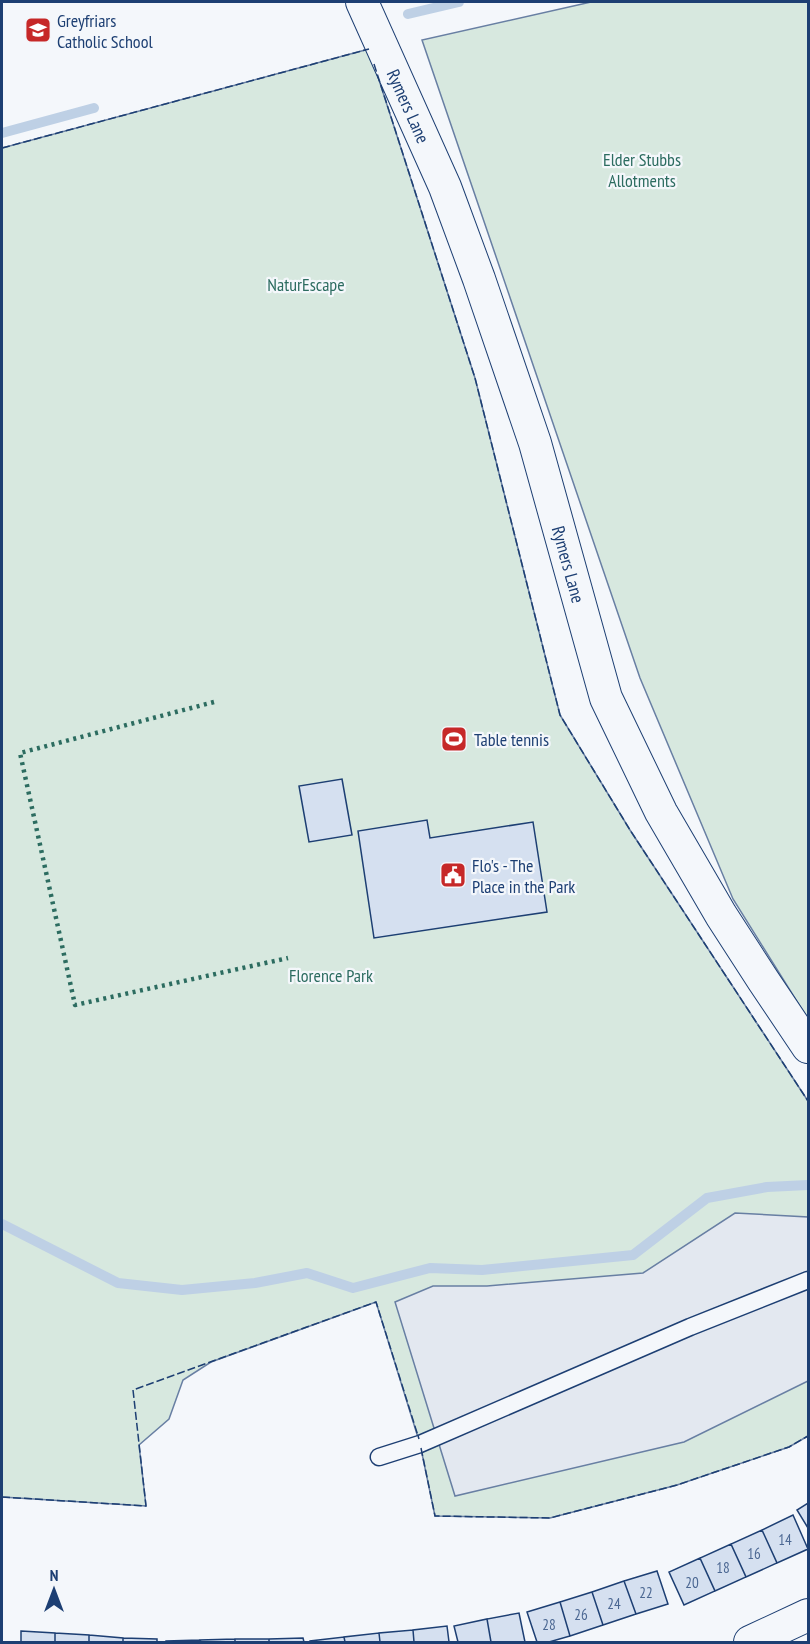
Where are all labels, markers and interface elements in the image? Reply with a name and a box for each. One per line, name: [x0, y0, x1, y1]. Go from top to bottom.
place label: Greyfriars Catholic School: [57, 9, 153, 53]
school or university icon: Greyfriars Catholic School: [23, 15, 53, 45]
street label: Rymers Lane: [382, 65, 435, 147]
park label: Elder Stubbs Allotments: [603, 148, 681, 192]
park label: NaturEscape: [267, 273, 345, 296]
street label: Rymers Lane: [547, 523, 590, 605]
sports icon: Table tennis: [439, 724, 469, 754]
place label: Table tennis: [474, 728, 549, 751]
place label: Flo's - The Place in the Park: [472, 854, 575, 898]
public building icon: Flo's - The Place in the Park: [438, 860, 468, 890]
park label: Florence Park: [289, 964, 373, 987]
house number: 14: [778, 1530, 792, 1549]
house number: 16: [747, 1544, 761, 1563]
house number: 18: [716, 1558, 730, 1577]
north arrow: [24, 1560, 84, 1620]
text: N: [50, 1565, 58, 1585]
house number: 20: [685, 1573, 699, 1592]
house number: 22: [639, 1583, 653, 1602]
house number: 24: [607, 1594, 621, 1613]
house number: 26: [574, 1605, 588, 1624]
house number: 28: [542, 1615, 556, 1634]

